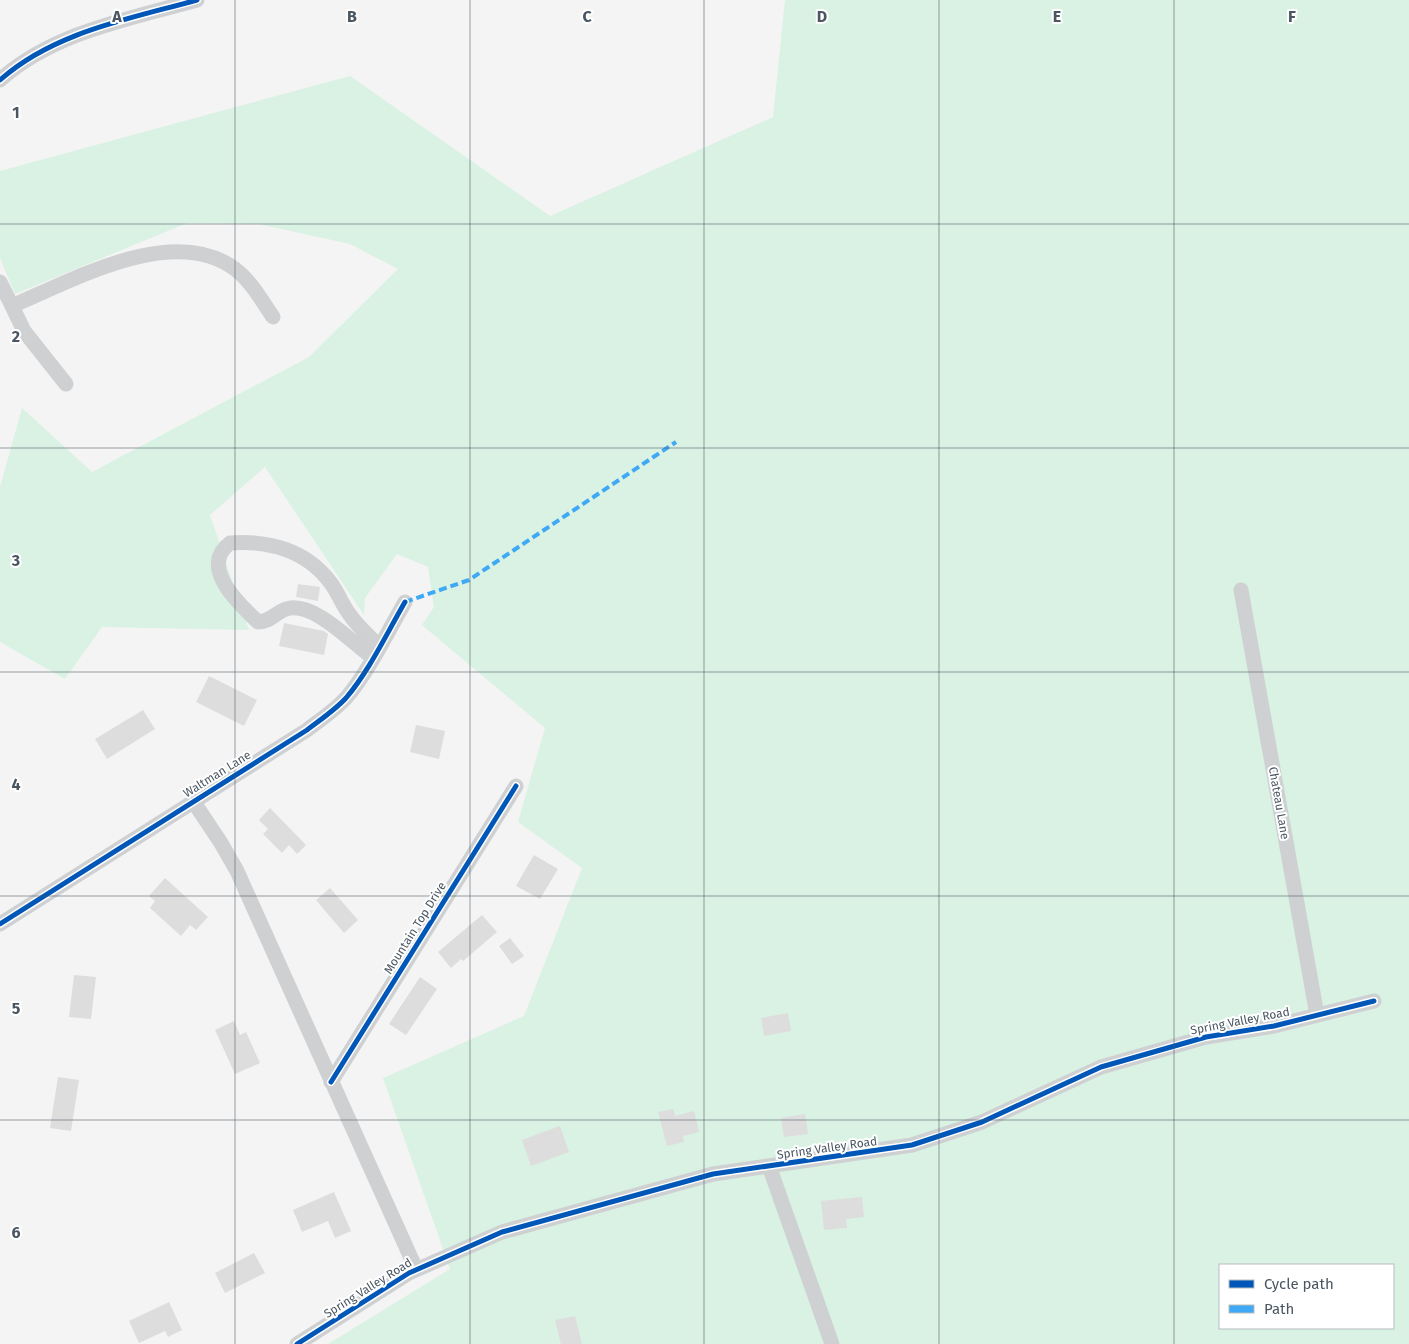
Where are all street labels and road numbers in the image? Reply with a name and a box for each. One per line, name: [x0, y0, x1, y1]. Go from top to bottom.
street label: Waltman Lane: [181, 748, 253, 800]
street label: Chateau Lane: [1266, 766, 1292, 840]
street label: Mountain Top Drive: [381, 879, 449, 977]
street label: Spring Valley Road: [1189, 1004, 1291, 1038]
street label: Spring Valley Road: [776, 1134, 878, 1162]
street label: Spring Valley Road: [321, 1255, 415, 1321]

